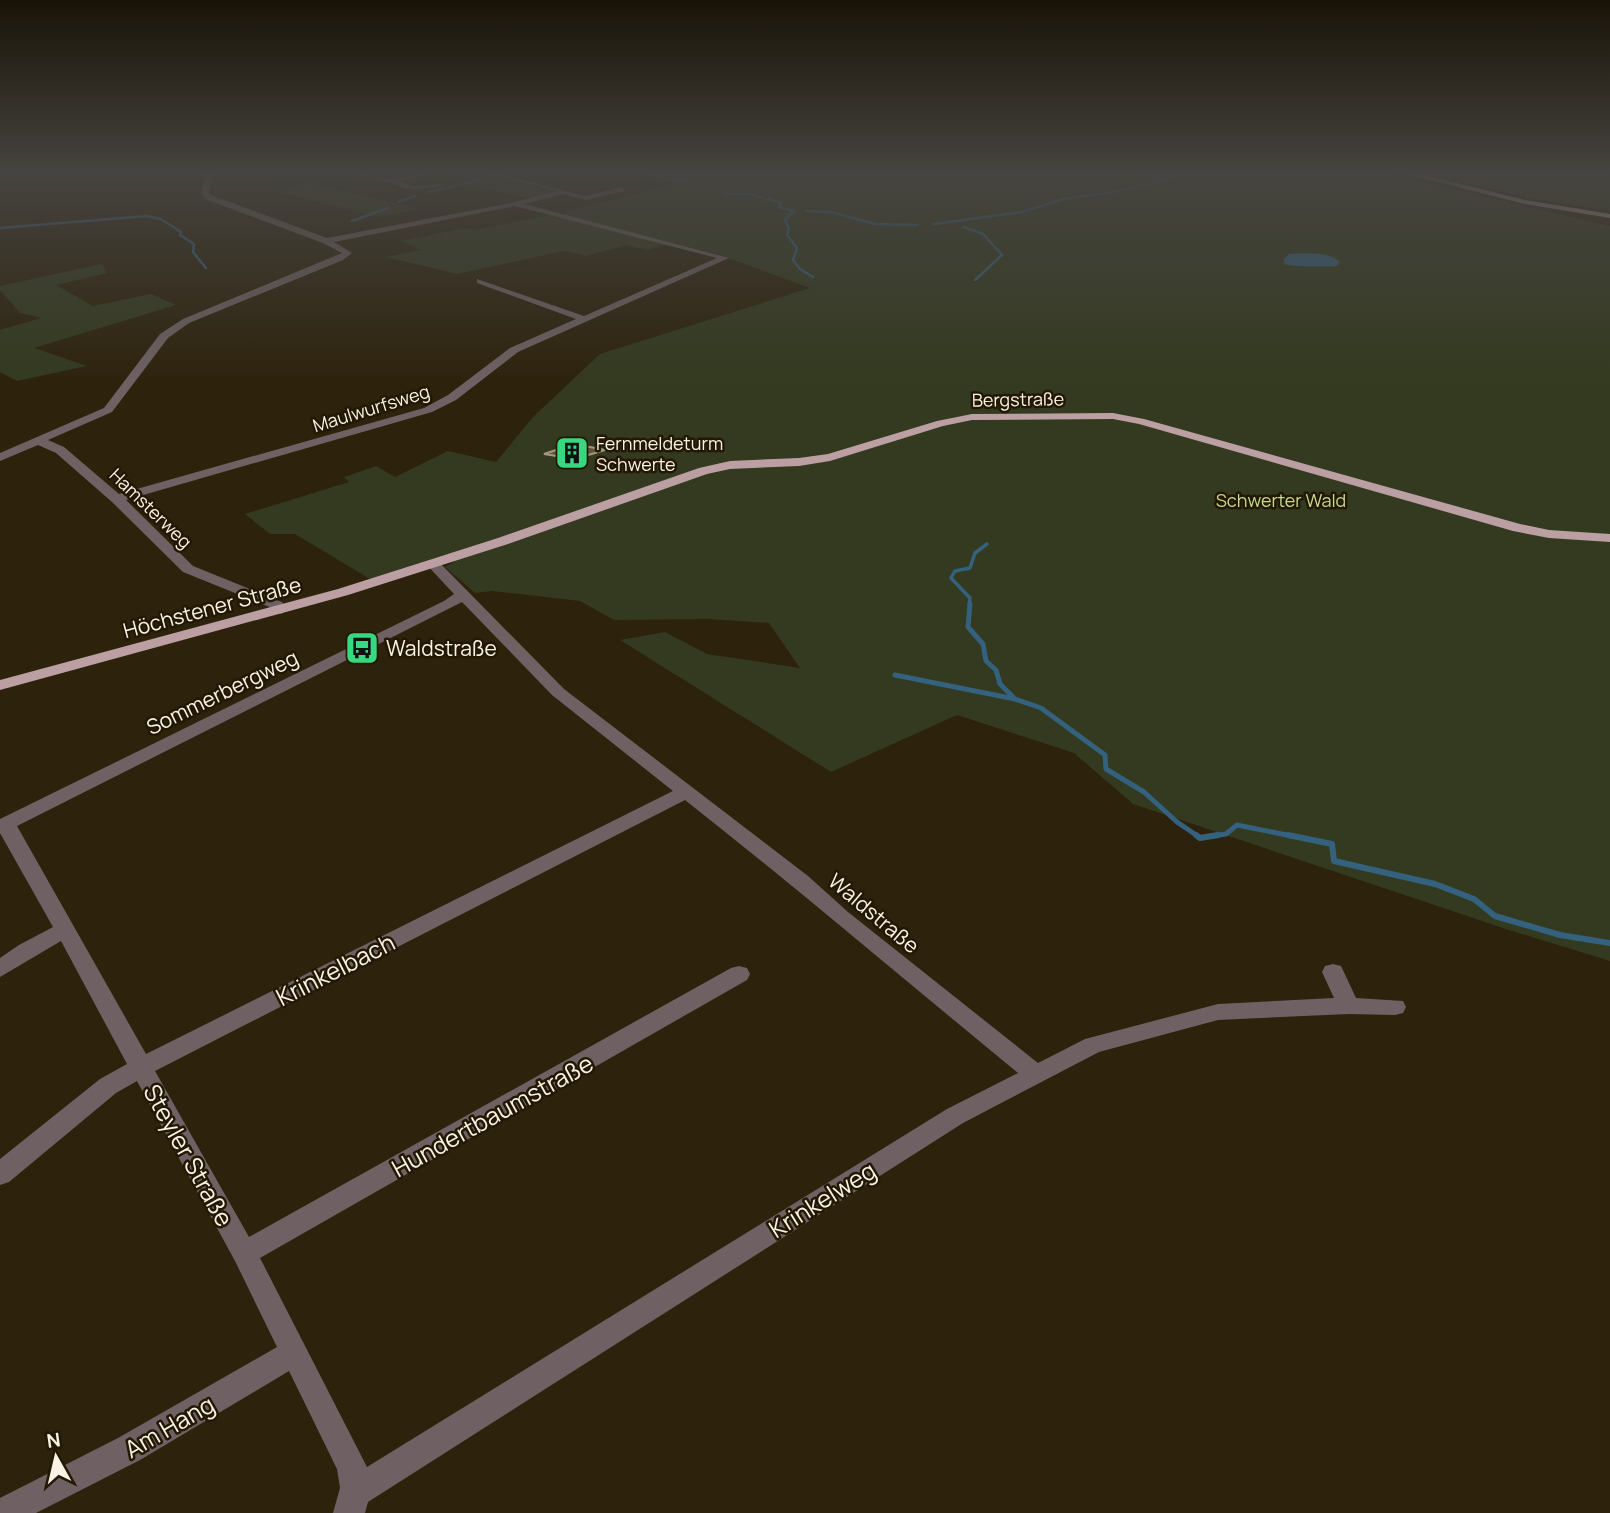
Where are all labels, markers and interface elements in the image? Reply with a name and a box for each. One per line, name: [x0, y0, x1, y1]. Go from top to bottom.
street label: Maulwurfsweg: [310, 379, 432, 437]
street label: Bergstraße: [972, 386, 1064, 412]
place label: Fernmeldeturm Schwerte: [596, 431, 723, 476]
building icon: Fernmeldeturm Schwerte: [553, 434, 591, 472]
street label: Hamsterweg: [105, 463, 197, 553]
park label: Schwerter Wald: [1216, 488, 1346, 512]
street label: Höchstener Straße: [120, 570, 304, 644]
bus stop icon: Waldstraße: [343, 629, 381, 667]
place label: Waldstraße: [386, 634, 497, 662]
street label: Sommerbergweg: [142, 643, 302, 741]
street label: Waldstraße: [823, 867, 925, 959]
street label: Krinkelbach: [270, 925, 400, 1013]
street label: Hundertbaumstraße: [385, 1046, 599, 1184]
street label: Steyler Straße: [136, 1078, 242, 1232]
street label: Krinkelweg: [762, 1153, 882, 1245]
street label: Am Hang: [118, 1387, 220, 1465]
north arrow: [21, 1422, 91, 1492]
text: N: [45, 1426, 62, 1454]

